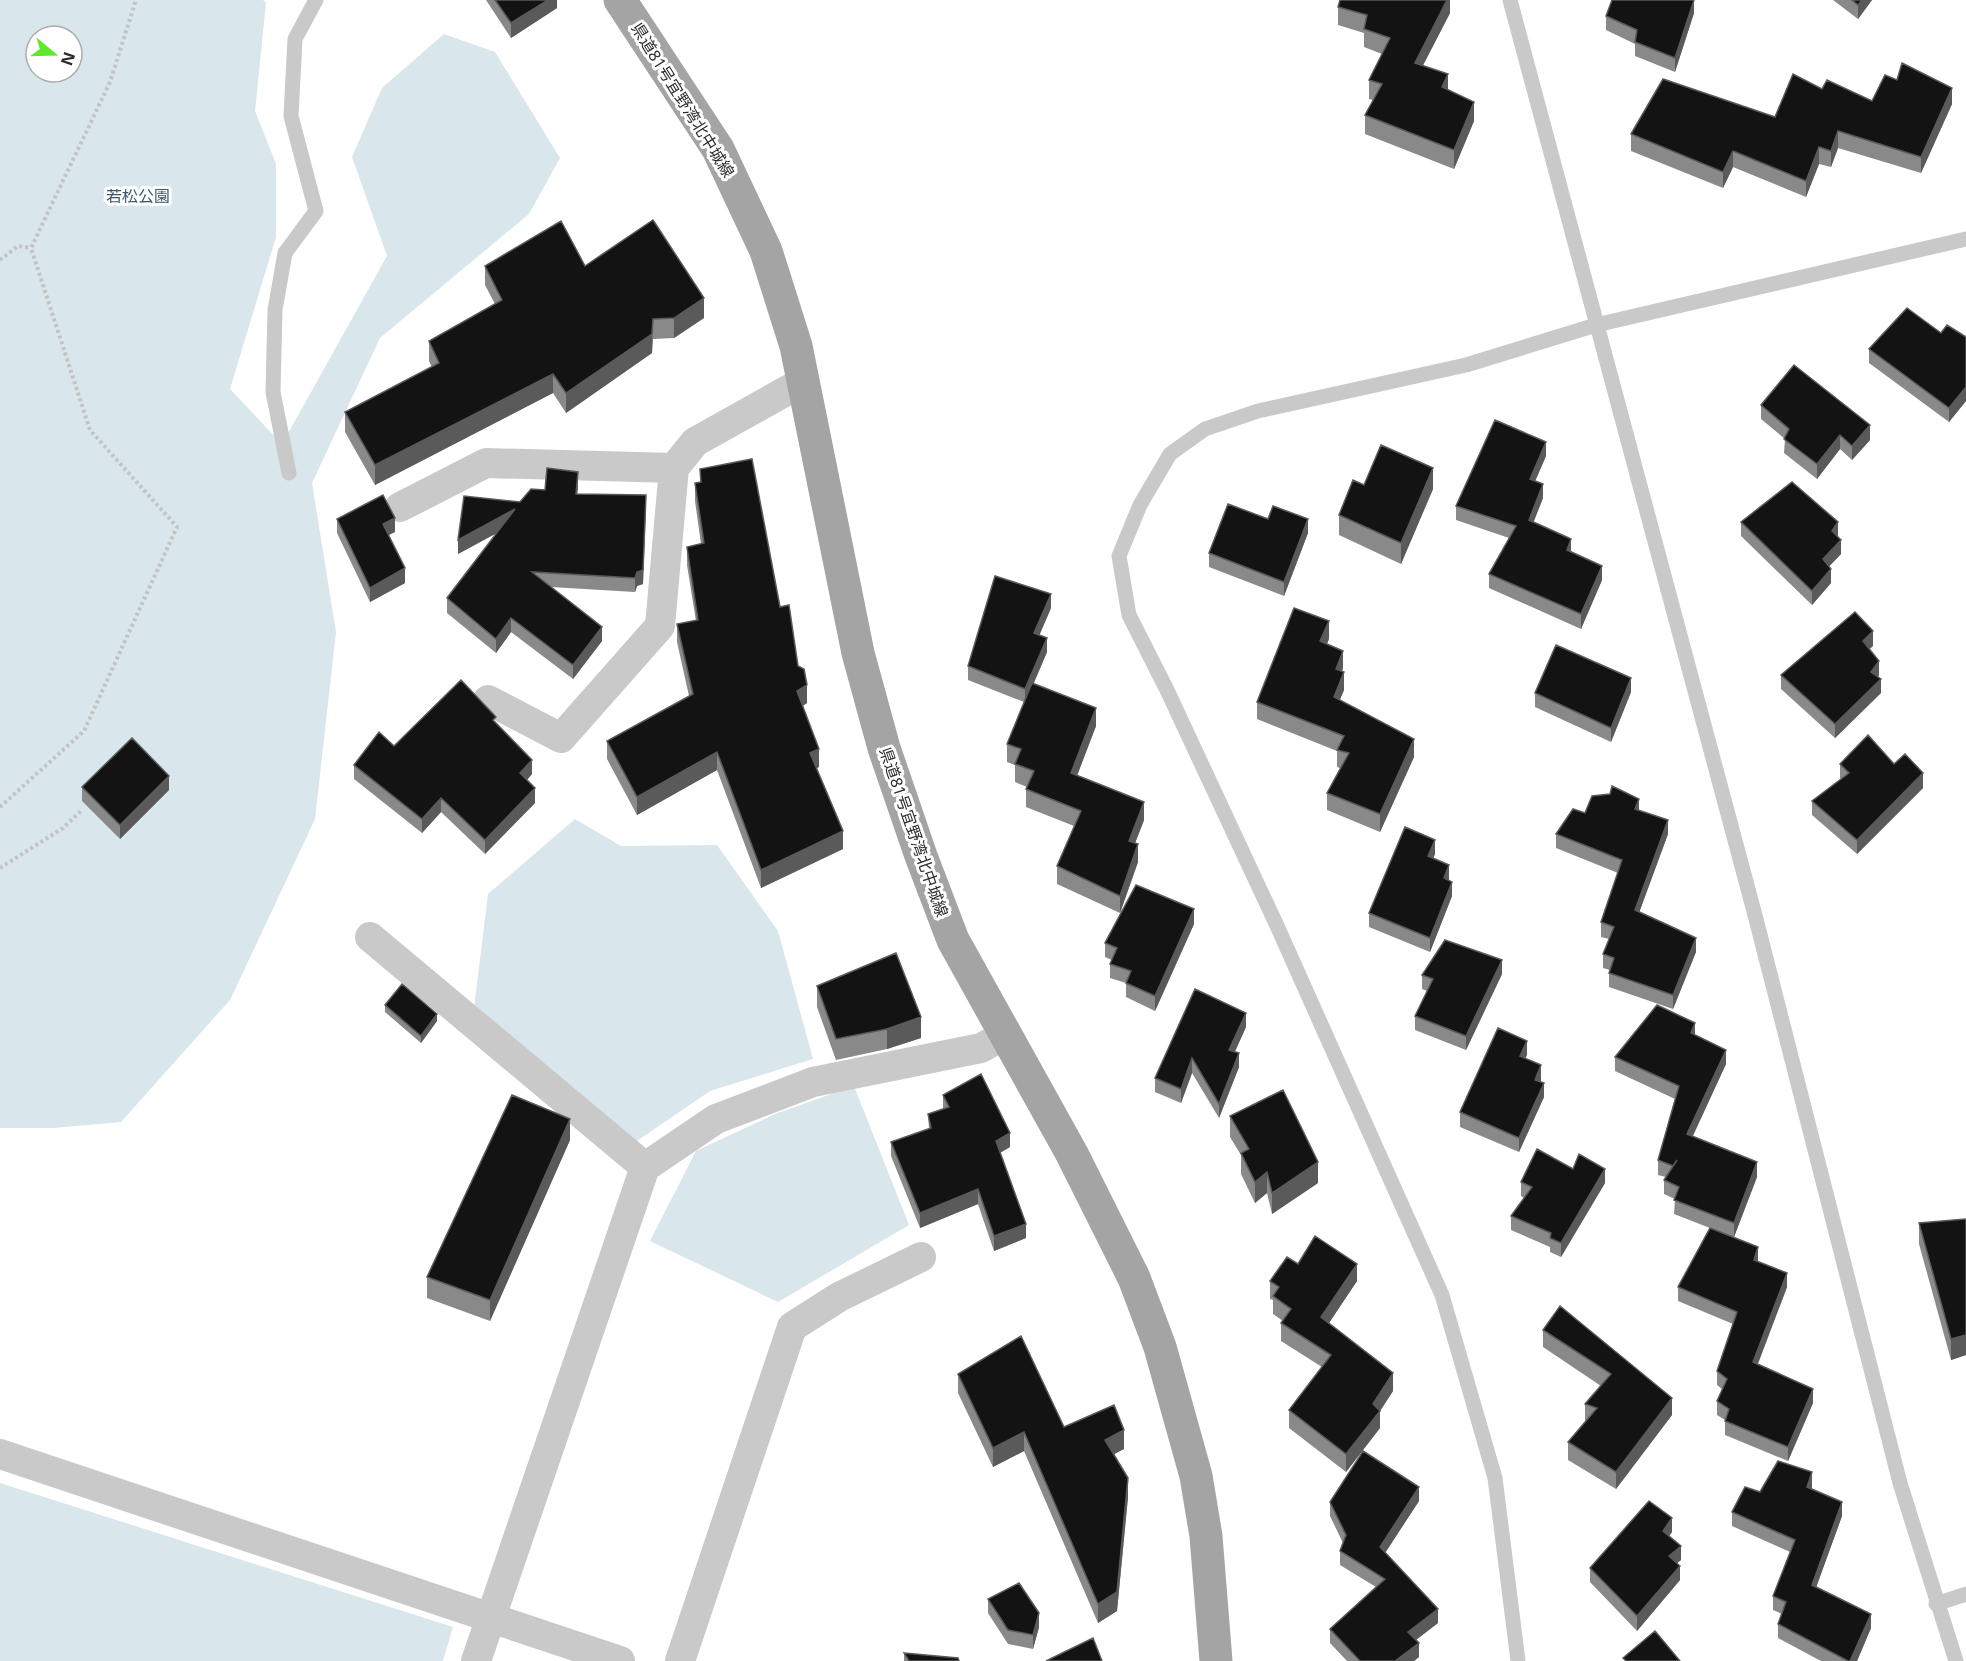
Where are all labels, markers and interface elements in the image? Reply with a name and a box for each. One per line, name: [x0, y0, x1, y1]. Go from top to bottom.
street label: 県道81号宜野湾北中城線: [626, 19, 740, 181]
north arrow: [24, 24, 84, 84]
text: N: [56, 49, 81, 69]
park label: 若松公園: [106, 185, 170, 207]
street label: 県道81号宜野湾北中城線: [875, 744, 953, 920]

